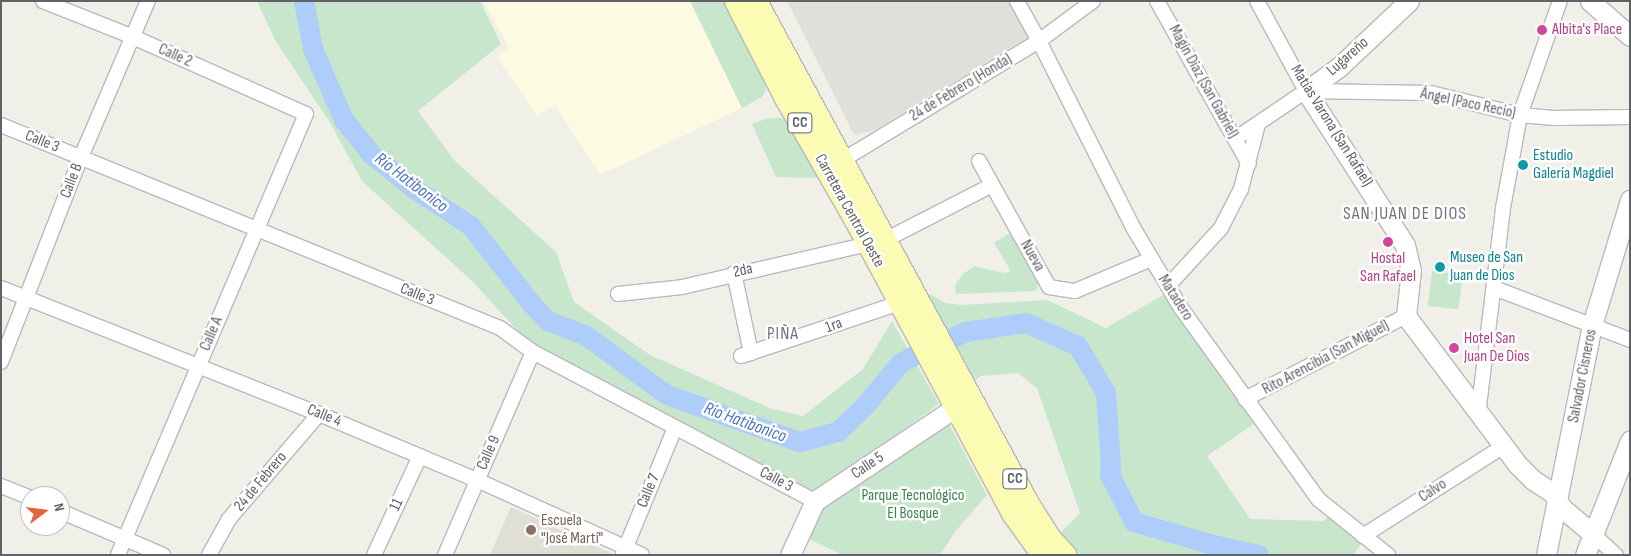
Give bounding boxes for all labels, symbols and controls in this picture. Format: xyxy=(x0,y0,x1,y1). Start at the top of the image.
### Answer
place label: Albita's Place xyxy=(1552,20,1622,40)
street label: Magín Díaz (San Gabriel) xyxy=(1164,22,1242,142)
marker: Albita's Place xyxy=(1536,24,1548,36)
street label: Lugareño xyxy=(1323,34,1373,80)
street label: Calle 2 xyxy=(155,40,195,72)
street label: 24 de Febrero (Honda) xyxy=(906,50,1016,126)
street label: Matías Varona (San Rafael) xyxy=(1286,62,1376,190)
street label: Ángel (Paco Recio) xyxy=(1419,85,1517,123)
road number: CC xyxy=(786,110,814,136)
street label: Calle 3 xyxy=(22,126,62,158)
place label: Estudio Galería Magdiel xyxy=(1533,146,1614,184)
water label: Río Hatibonico xyxy=(370,148,452,218)
street label: Carretera Central Oeste xyxy=(810,151,888,271)
marker: Estudio Galería Magdiel xyxy=(1517,159,1529,171)
street label: Calle B xyxy=(57,161,87,201)
district label: SAN JUAN DE DIOS xyxy=(1341,203,1469,225)
marker: Hostal San Rafael xyxy=(1382,236,1394,248)
street label: Nueva xyxy=(1015,237,1049,275)
place label: Museo de San Juan de Dios xyxy=(1450,248,1523,286)
place label: Hostal San Rafael xyxy=(1360,249,1416,287)
street label: 2da xyxy=(731,259,755,283)
marker: Museo de San Juan de Dios xyxy=(1434,261,1446,273)
street label: Matadero xyxy=(1153,272,1197,324)
street label: Calle 3 xyxy=(397,279,437,311)
street label: Calle A xyxy=(196,314,228,354)
street label: 1ra xyxy=(823,314,845,338)
street label: Rito Arencibia (San Miguel) xyxy=(1259,316,1393,400)
district label: PIÑA xyxy=(766,323,800,345)
street label: Salvador Cisneros xyxy=(1565,328,1601,424)
place label: Hotel San Juan De Dios xyxy=(1464,329,1530,367)
marker: Hotel San Juan De Dios xyxy=(1448,342,1460,354)
water label: Río Hatibonico xyxy=(701,398,789,448)
street label: Calle 4 xyxy=(304,400,344,432)
street label: Calle 9 xyxy=(473,433,505,473)
street label: 24 de Febrero xyxy=(230,448,292,516)
street label: Calle 5 xyxy=(848,448,888,484)
street label: Calle 3 xyxy=(756,463,796,497)
road number: CC xyxy=(1001,466,1029,492)
street label: Calle 7 xyxy=(633,471,665,511)
street label: Calvo xyxy=(1415,475,1451,507)
north arrow xyxy=(20,486,70,536)
park label: Parque Tecnológico El Bosque xyxy=(862,486,964,524)
street label: 11 xyxy=(386,496,408,514)
text: N xyxy=(50,501,68,513)
place label: Escuela "José Martí" xyxy=(541,511,603,549)
marker: Escuela "José Martí" xyxy=(525,524,537,536)

